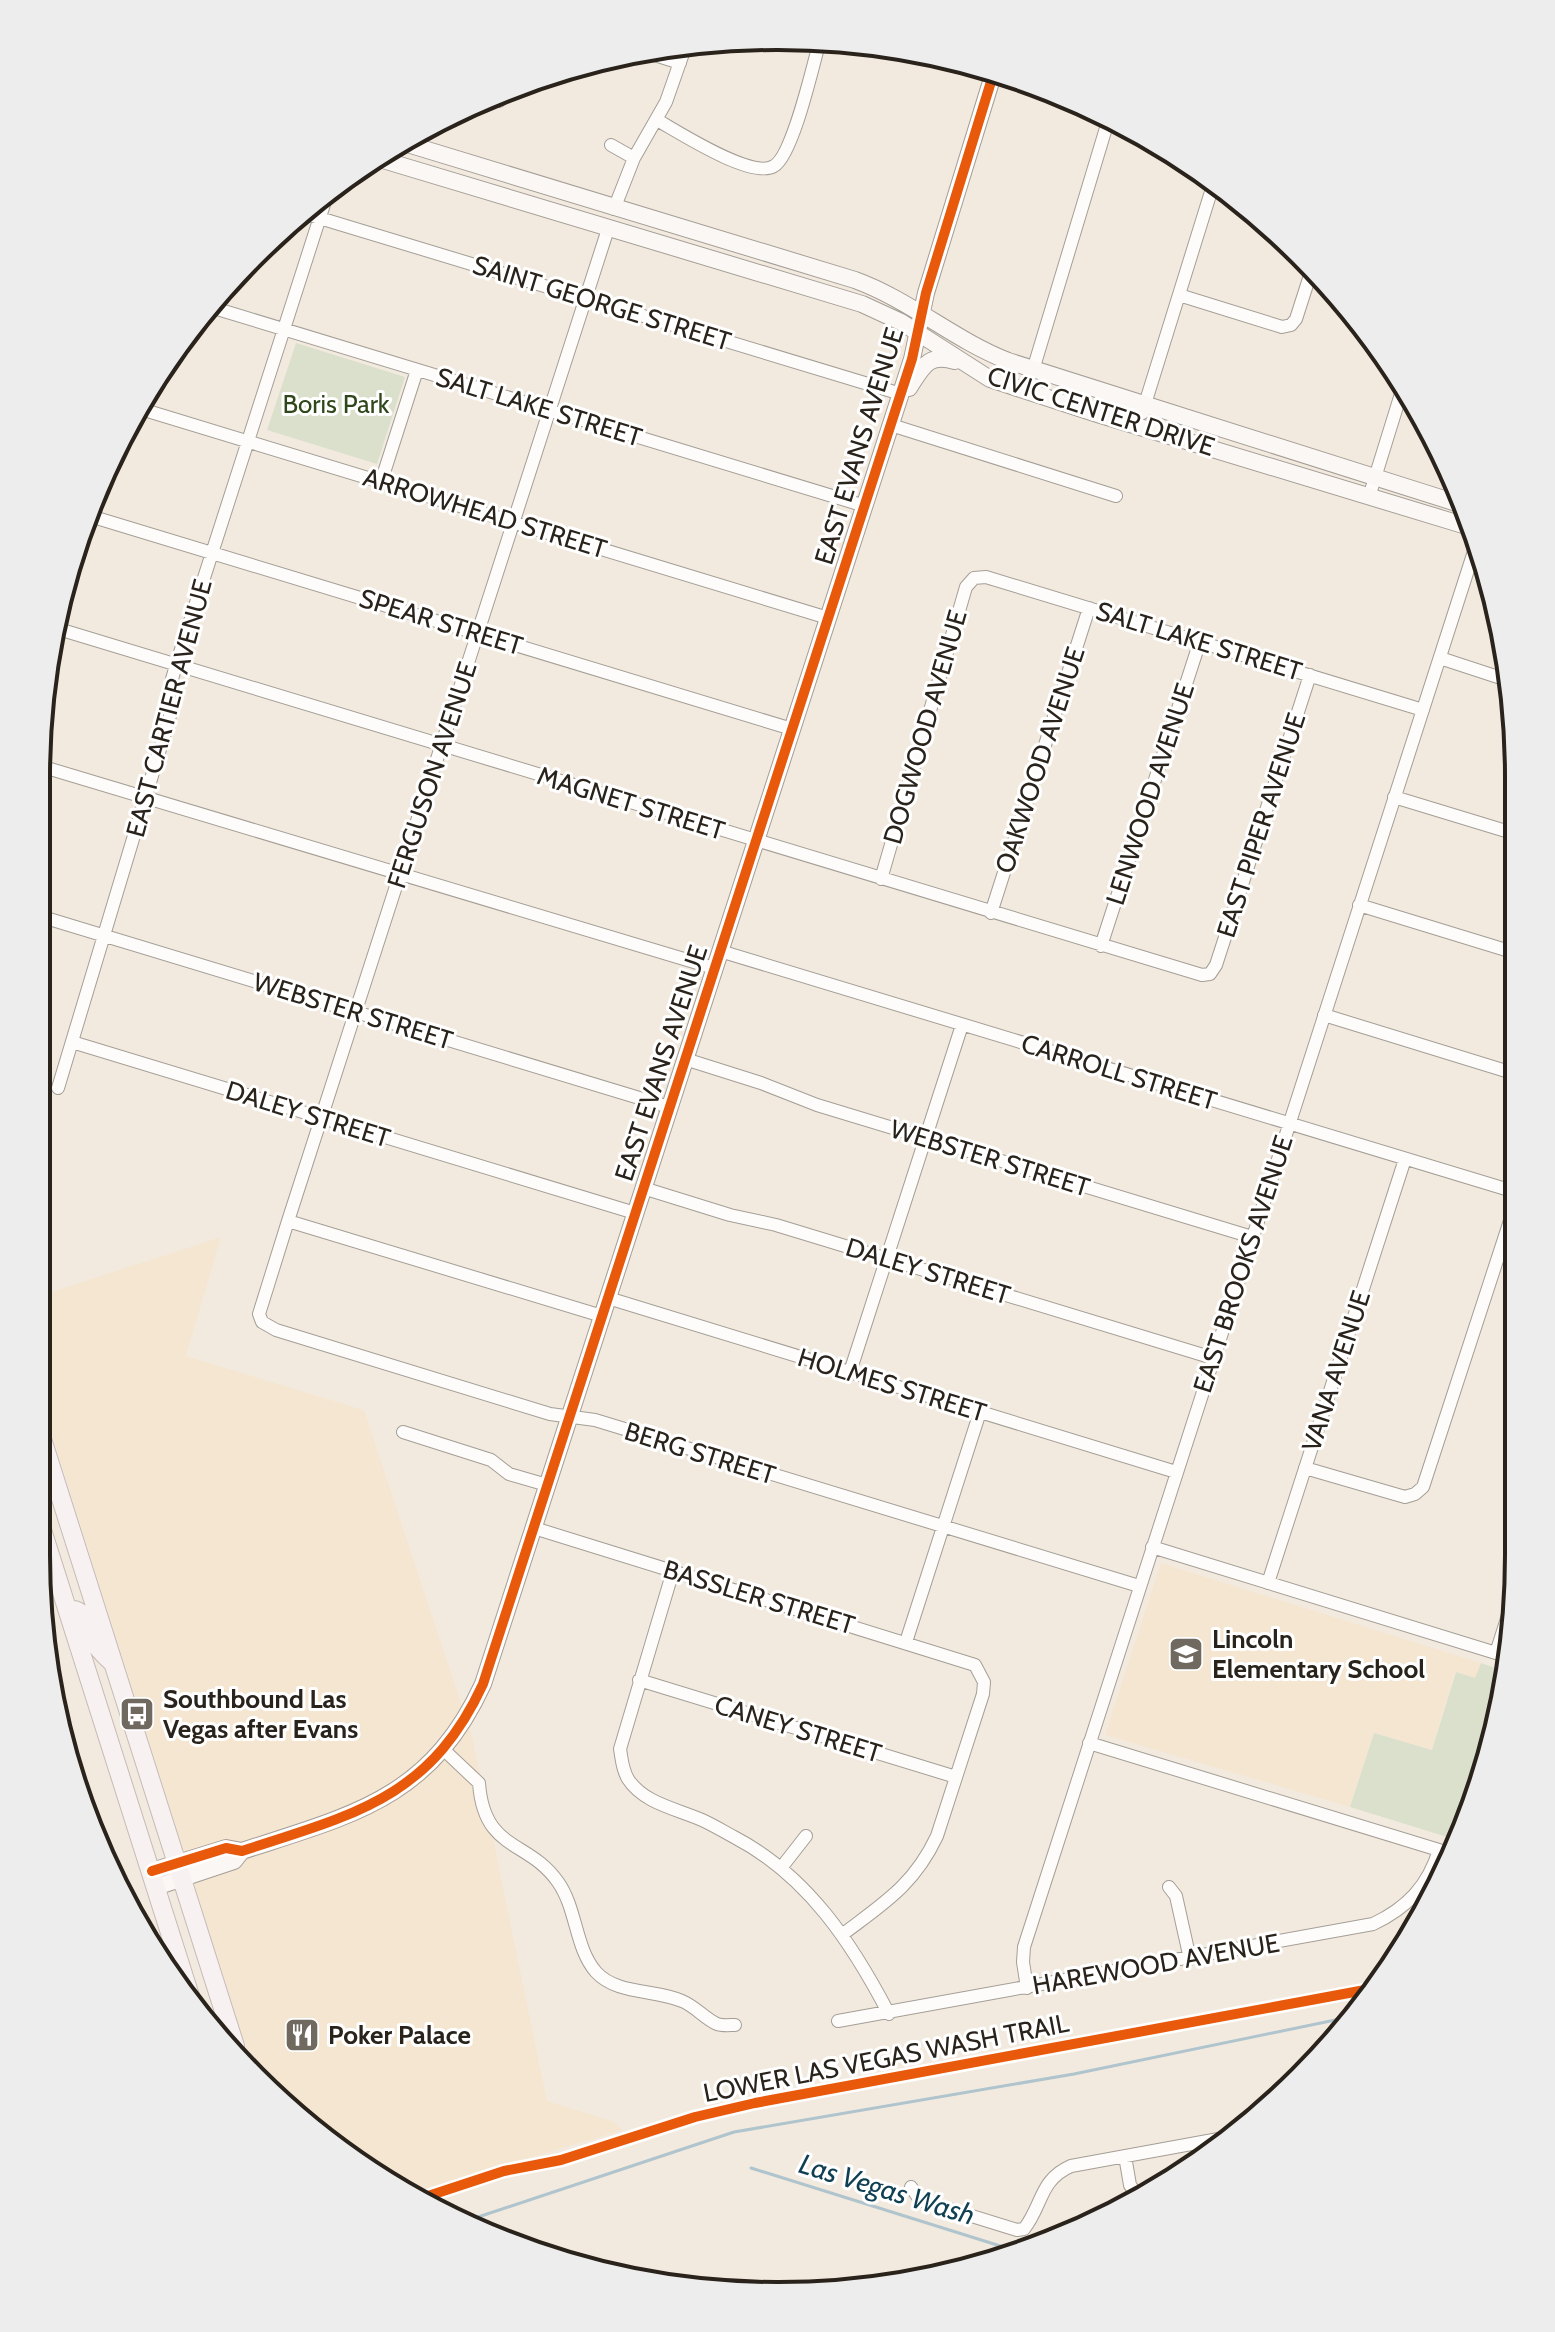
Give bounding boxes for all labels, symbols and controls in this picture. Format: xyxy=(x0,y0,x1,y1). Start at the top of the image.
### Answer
street label: SAINT GEORGE STREET xyxy=(469,248,735,358)
street label: EAST EVANS AVENUE xyxy=(808,324,910,568)
street label: CIVIC CENTER DRIVE xyxy=(983,359,1219,463)
street label: SALT LAKE STREET xyxy=(432,360,646,454)
park label: Boris Park xyxy=(282,388,390,420)
street label: ARROWHEAD STREET xyxy=(359,461,611,565)
street label: EAST CARTIER AVENUE xyxy=(119,576,219,840)
street label: SPEAR STREET xyxy=(355,582,527,662)
street label: SALT LAKE STREET xyxy=(1092,594,1306,688)
street label: DOGWOOD AVENUE xyxy=(876,606,974,848)
street label: OAKWOOD AVENUE xyxy=(988,643,1092,877)
street label: FERGUSON AVENUE xyxy=(380,658,484,892)
street label: LENWOOD AVENUE xyxy=(1099,679,1201,909)
street label: EAST PIPER AVENUE xyxy=(1210,709,1312,941)
street label: MAGNET STREET xyxy=(534,759,729,847)
street label: EAST EVANS AVENUE xyxy=(608,941,714,1185)
street label: WEBSTER STREET xyxy=(249,965,457,1057)
street label: CARROLL STREET xyxy=(1017,1027,1221,1117)
street label: DALEY STREET xyxy=(222,1074,394,1154)
street label: WEBSTER STREET xyxy=(886,1112,1094,1204)
street label: EAST BROOKS AVENUE xyxy=(1186,1131,1300,1397)
street label: DALEY STREET xyxy=(842,1231,1014,1311)
street label: VANA AVENUE xyxy=(1295,1286,1377,1456)
street label: HOLMES STREET xyxy=(794,1341,990,1429)
street label: BERG STREET xyxy=(621,1415,780,1491)
street label: BASSLER STREET xyxy=(660,1553,859,1641)
place label: Lincoln Elementary School xyxy=(1212,1623,1425,1685)
school or university icon: Lincoln Elementary School xyxy=(1167,1635,1205,1673)
place label: Southbound Las Vegas after Evans xyxy=(163,1683,358,1745)
street label: CANEY STREET xyxy=(711,1688,885,1770)
bus stop icon: Southbound Las Vegas after Evans xyxy=(118,1695,156,1733)
street label: HAREWOOD AVENUE xyxy=(1030,1927,1282,2001)
street label: LOWER LAS VEGAS WASH TRAIL xyxy=(701,2007,1071,2109)
restaurant icon: Poker Palace xyxy=(283,2016,321,2054)
place label: Poker Palace xyxy=(328,2019,471,2051)
water label: Las Vegas Wash xyxy=(795,2146,979,2232)

